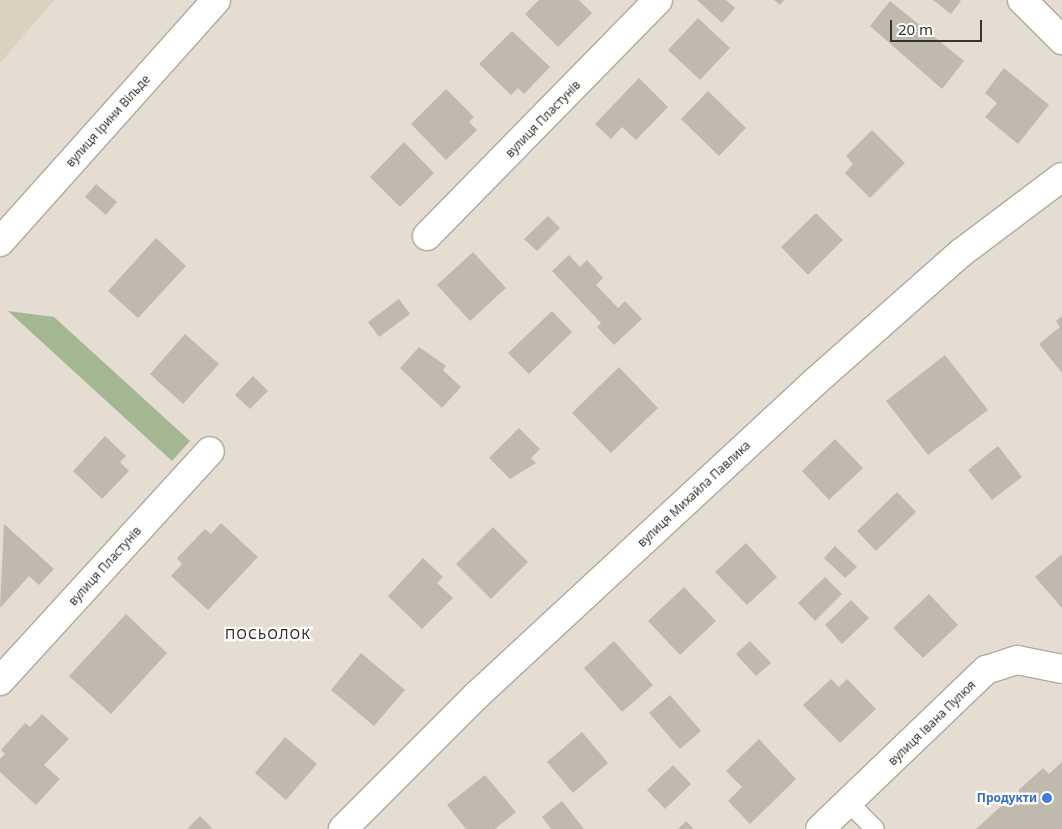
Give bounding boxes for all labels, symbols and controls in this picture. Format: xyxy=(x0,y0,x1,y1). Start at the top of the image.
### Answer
scale bar xyxy=(892,10,984,42)
text: 20 m xyxy=(898,19,933,39)
street label: вулиця Ірини Вільде xyxy=(63,72,153,170)
street label: вулиця Пластунів xyxy=(503,78,583,160)
street label: вулиця Михайла Павлика xyxy=(635,438,753,550)
street label: вулиця Пластунів xyxy=(66,524,144,608)
district label: ПОСЬОЛОК xyxy=(224,626,312,642)
street label: вулиця Івана Пулюя xyxy=(885,678,979,768)
place label: Продукти xyxy=(977,791,1037,805)
marker: Продукти xyxy=(1041,792,1053,804)

